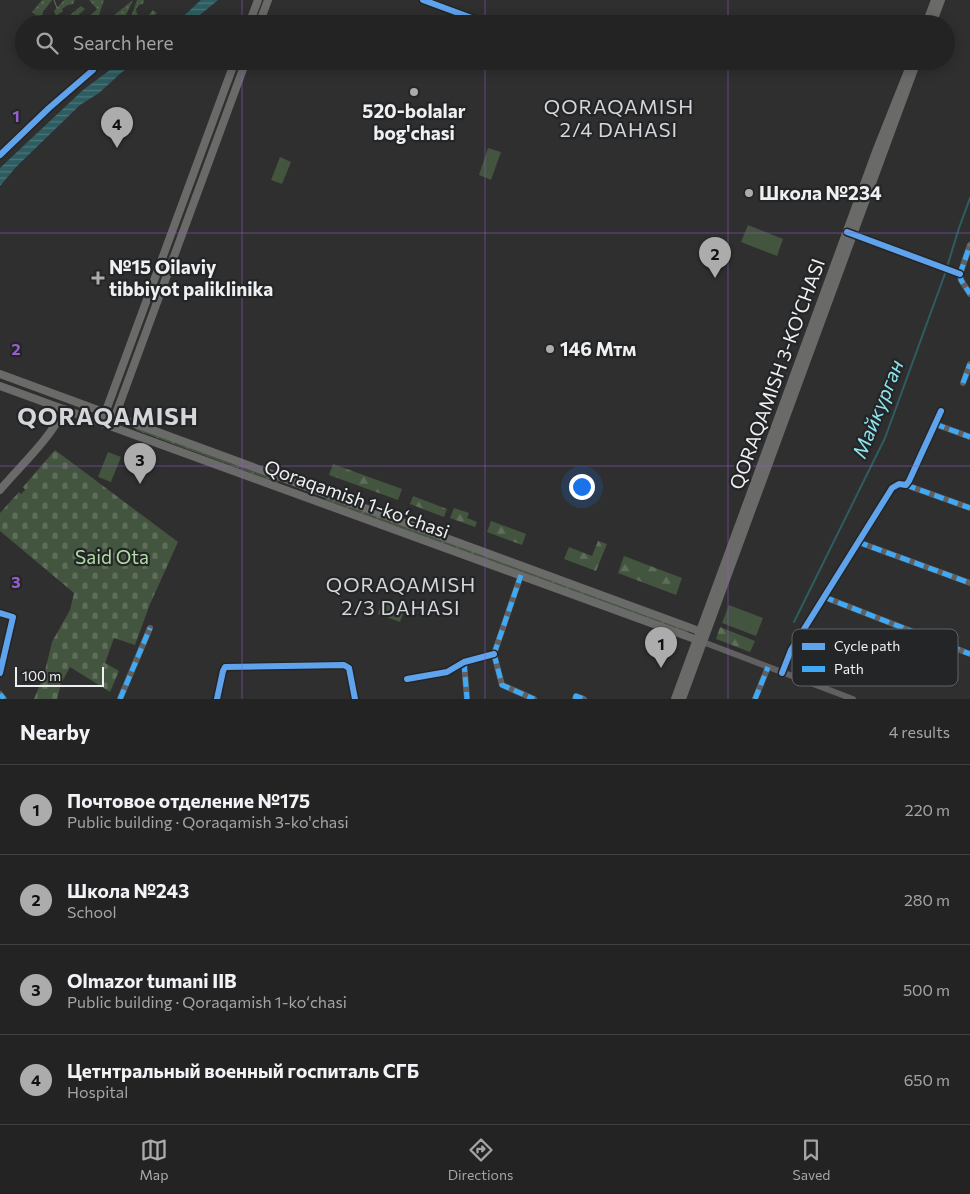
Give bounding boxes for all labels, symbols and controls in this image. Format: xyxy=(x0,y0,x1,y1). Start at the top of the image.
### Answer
search box xyxy=(15,15,955,70)
icon: search xyxy=(33,29,61,57)
text: Search here xyxy=(73,31,173,54)
marker: 520-bolalar bog'chasi xyxy=(408,86,420,98)
district label: QORAQAMISH 2/4 DAHASI xyxy=(544,94,694,141)
place label: 520-bolalar bog'chasi xyxy=(362,99,466,144)
text: 1 xyxy=(12,106,20,125)
pin: 4 xyxy=(101,107,133,148)
place label: Школа №234 xyxy=(759,181,882,204)
marker: Школа №234 xyxy=(743,187,755,199)
pin: 2 xyxy=(699,237,731,278)
place label: №15 Oilaviy tibbiyot paliklinika xyxy=(109,255,273,300)
street label: QORAQAMISH 3-KO'CHASI xyxy=(724,255,829,492)
marker: №15 Oilaviy tibbiyot paliklinika xyxy=(91,271,105,285)
place label: 146 Мтм xyxy=(560,337,636,360)
text: 2 xyxy=(11,339,21,358)
marker: 146 Мтм xyxy=(544,343,556,355)
water label: Майкурган xyxy=(846,356,908,461)
district label: QORAQAMISH xyxy=(17,401,199,430)
pin: 3 xyxy=(124,443,156,484)
street label: Qoraqamish 1-koʻchasi xyxy=(261,454,453,543)
your location xyxy=(569,474,595,500)
park label: Said Ota xyxy=(75,545,149,568)
text: 3 xyxy=(11,572,21,591)
district label: QORAQAMISH 2/3 DAHASI xyxy=(326,572,476,619)
pin: 1 xyxy=(645,627,677,668)
legend xyxy=(792,629,958,686)
text: Cycle path xyxy=(834,637,900,654)
text: Path xyxy=(834,660,864,677)
scale bar xyxy=(15,664,104,687)
text: 100 m xyxy=(22,667,61,684)
text: Nearby xyxy=(20,719,90,744)
text: 4 results xyxy=(889,722,950,741)
text: Почтовое отделение №175 xyxy=(67,789,310,812)
text: 1 xyxy=(32,800,40,819)
text: 220 m xyxy=(905,800,950,819)
text: Public building · Qoraqamish 3-ko'chasi xyxy=(67,812,349,831)
text: Школа №243 xyxy=(67,879,189,902)
text: 2 xyxy=(31,890,41,909)
text: 280 m xyxy=(904,890,950,909)
text: School xyxy=(67,902,117,921)
text: Olmazor tumani IIB xyxy=(67,969,237,992)
text: 3 xyxy=(31,980,41,999)
text: 500 m xyxy=(903,980,950,999)
text: Public building · Qoraqamish 1-koʻchasi xyxy=(67,992,347,1011)
text: Цетнтральный военный госпиталь СГБ xyxy=(67,1059,419,1082)
text: 4 xyxy=(31,1070,41,1089)
text: 650 m xyxy=(904,1070,950,1089)
text: Hospital xyxy=(67,1082,128,1101)
tab: Map xyxy=(140,1136,168,1183)
tab: Directions xyxy=(448,1136,513,1183)
tab: Saved xyxy=(793,1136,830,1183)

